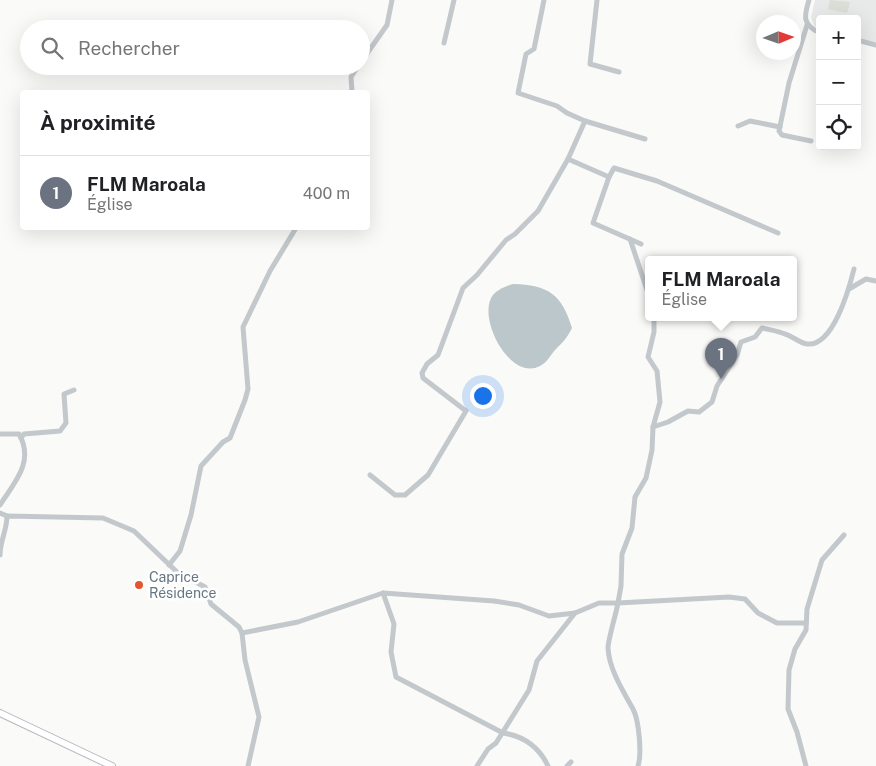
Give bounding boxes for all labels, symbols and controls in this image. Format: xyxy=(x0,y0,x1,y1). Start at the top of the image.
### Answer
north arrow xyxy=(756,15,801,60)
map controls xyxy=(816,15,861,150)
button: + xyxy=(816,15,861,60)
search box xyxy=(20,20,370,75)
icon: search xyxy=(38,34,66,62)
text: Rechercher xyxy=(78,37,180,59)
button: − xyxy=(816,60,861,105)
button: locate xyxy=(816,105,861,150)
text: À proximité xyxy=(40,110,156,135)
text: FLM Maroala xyxy=(87,173,206,195)
text: 1 xyxy=(53,184,59,203)
text: 400 m xyxy=(303,184,350,203)
text: Église xyxy=(87,195,133,214)
popup xyxy=(645,256,797,321)
text: FLM Maroala xyxy=(662,268,780,290)
text: Église xyxy=(662,290,707,309)
pin: 1 xyxy=(705,338,737,379)
your location xyxy=(470,383,496,409)
place label: Caprice Résidence xyxy=(149,569,217,601)
marker: Caprice Résidence xyxy=(133,579,145,591)

